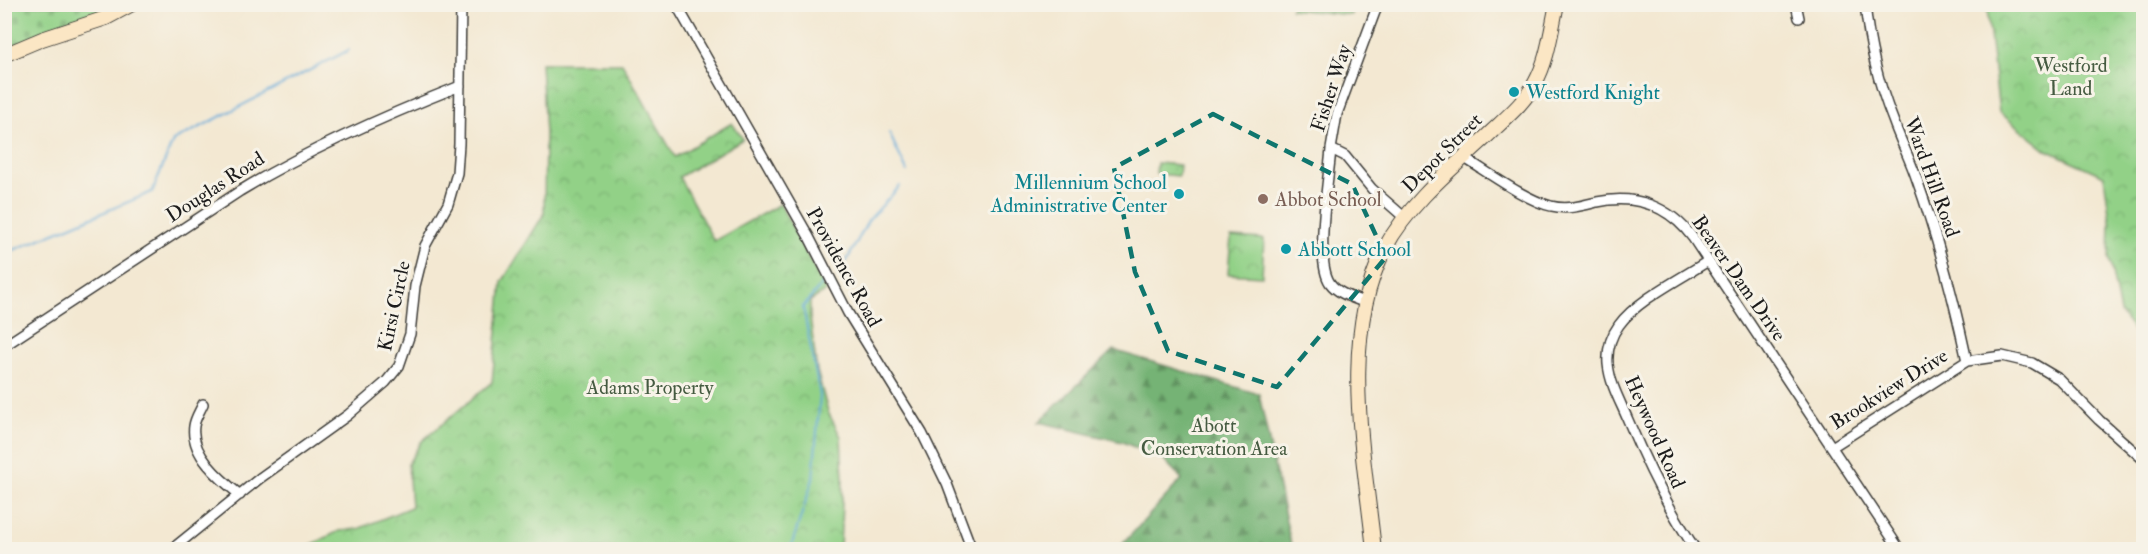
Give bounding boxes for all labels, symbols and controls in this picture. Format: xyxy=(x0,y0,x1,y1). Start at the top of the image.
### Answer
street label: Fisher Way xyxy=(1305,40,1357,135)
park label: Westford Land xyxy=(2033,53,2108,101)
place label: Westford Knight xyxy=(1525,80,1660,105)
marker: Westford Knight xyxy=(1507,85,1521,99)
street label: Depot Street xyxy=(1397,107,1488,199)
street label: Ward Hill Road xyxy=(1898,112,1965,241)
street label: Douglas Road xyxy=(161,146,269,228)
place label: Millennium School Administrative Center xyxy=(990,170,1168,218)
marker: Millennium School Administrative Center xyxy=(1172,187,1186,201)
place label: Abbot School xyxy=(1274,187,1382,212)
marker: Abbot School xyxy=(1256,192,1270,206)
street label: Providence Road xyxy=(801,203,887,331)
street label: Beaver Dam Drive xyxy=(1686,210,1792,346)
place label: Abbott School xyxy=(1297,237,1411,262)
marker: Abbott School xyxy=(1279,242,1293,256)
street label: Kirsi Circle xyxy=(372,259,416,353)
street label: Brookview Drive xyxy=(1826,343,1952,435)
street label: Heywood Road xyxy=(1619,372,1691,492)
park label: Adams Property xyxy=(585,375,715,401)
park label: Abott Conservation Area xyxy=(1141,413,1288,461)

